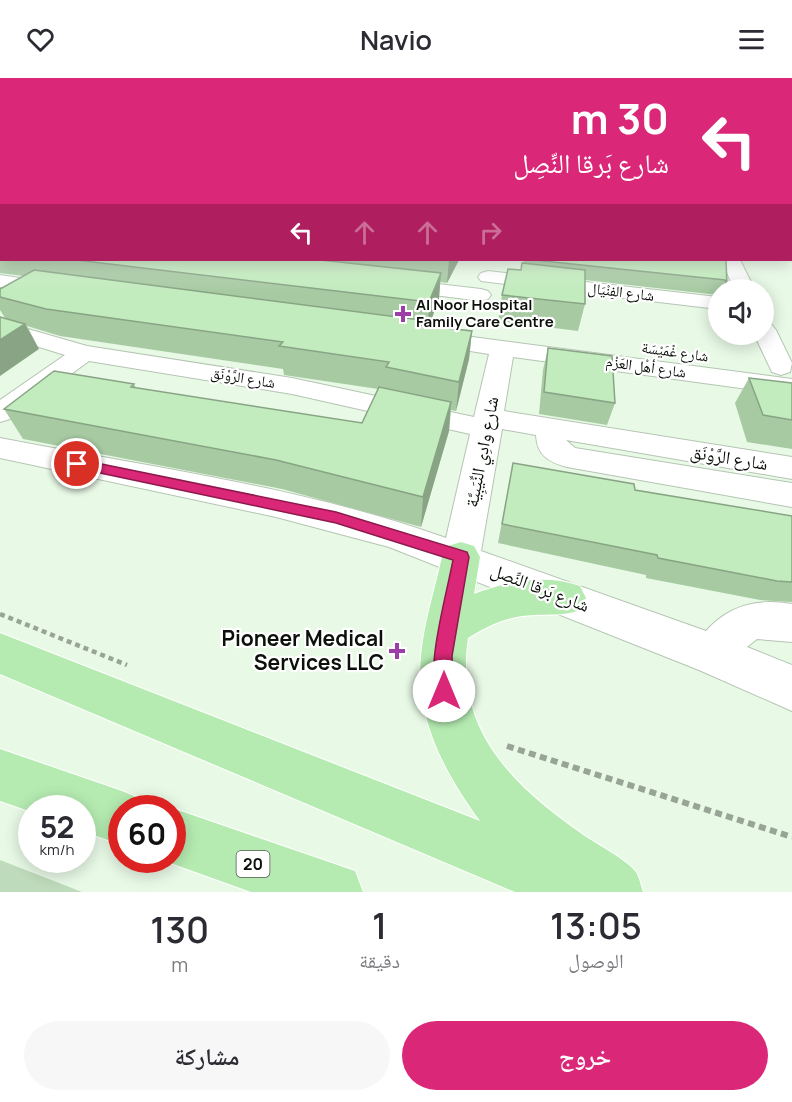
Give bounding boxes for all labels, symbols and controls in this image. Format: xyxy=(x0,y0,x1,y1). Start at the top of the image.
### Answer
text: Navio xyxy=(360,21,432,58)
icon: heart xyxy=(24,23,57,56)
icon: menu xyxy=(735,23,768,56)
text: 30 m xyxy=(571,89,669,147)
icon: left xyxy=(690,102,768,180)
text: شارع بَرقا النِّصِل xyxy=(513,144,669,181)
icon: left xyxy=(285,216,318,249)
icon: ahead xyxy=(348,216,381,249)
icon: ahead xyxy=(411,216,444,249)
icon: right xyxy=(474,216,507,249)
street label: شارع الفِنْيَال xyxy=(587,277,656,306)
map controls xyxy=(708,279,774,345)
button: sound xyxy=(708,279,774,345)
place label: Al Noor Hospital Family Care Centre xyxy=(416,294,554,332)
marker: Al Noor Hospital Family Care Centre xyxy=(394,305,412,323)
street label: شارع غْمَيْسَة xyxy=(640,336,710,367)
street label: شارع أهْل العَزْم xyxy=(605,350,688,383)
street label: شارع الرَّوْنَق xyxy=(209,362,277,393)
street label: شارع وادِي النِّيَبِيَّة xyxy=(459,394,507,510)
pin xyxy=(51,438,102,489)
street label: شارع الرَّوْنَق xyxy=(689,439,770,475)
icon: arrive xyxy=(60,447,93,480)
street label: شارع بَرقا النِّصِل xyxy=(488,557,593,617)
place label: Pioneer Medical Services LLC xyxy=(222,624,384,676)
marker: Pioneer Medical Services LLC xyxy=(388,642,406,660)
position arrow xyxy=(412,659,476,723)
speed limit sign: 60 xyxy=(108,795,186,873)
text: 52 xyxy=(40,806,74,847)
text: km/h xyxy=(40,839,74,860)
road number: 20 xyxy=(236,851,270,877)
text: 1 xyxy=(372,901,387,950)
text: 13:05 xyxy=(550,901,642,950)
text: 130 xyxy=(150,905,209,954)
text: دقيقة xyxy=(359,947,400,974)
text: الوصول xyxy=(568,947,624,974)
text: m xyxy=(171,951,188,978)
button: مشاركة xyxy=(24,1021,390,1090)
button: خروج xyxy=(402,1021,768,1090)

